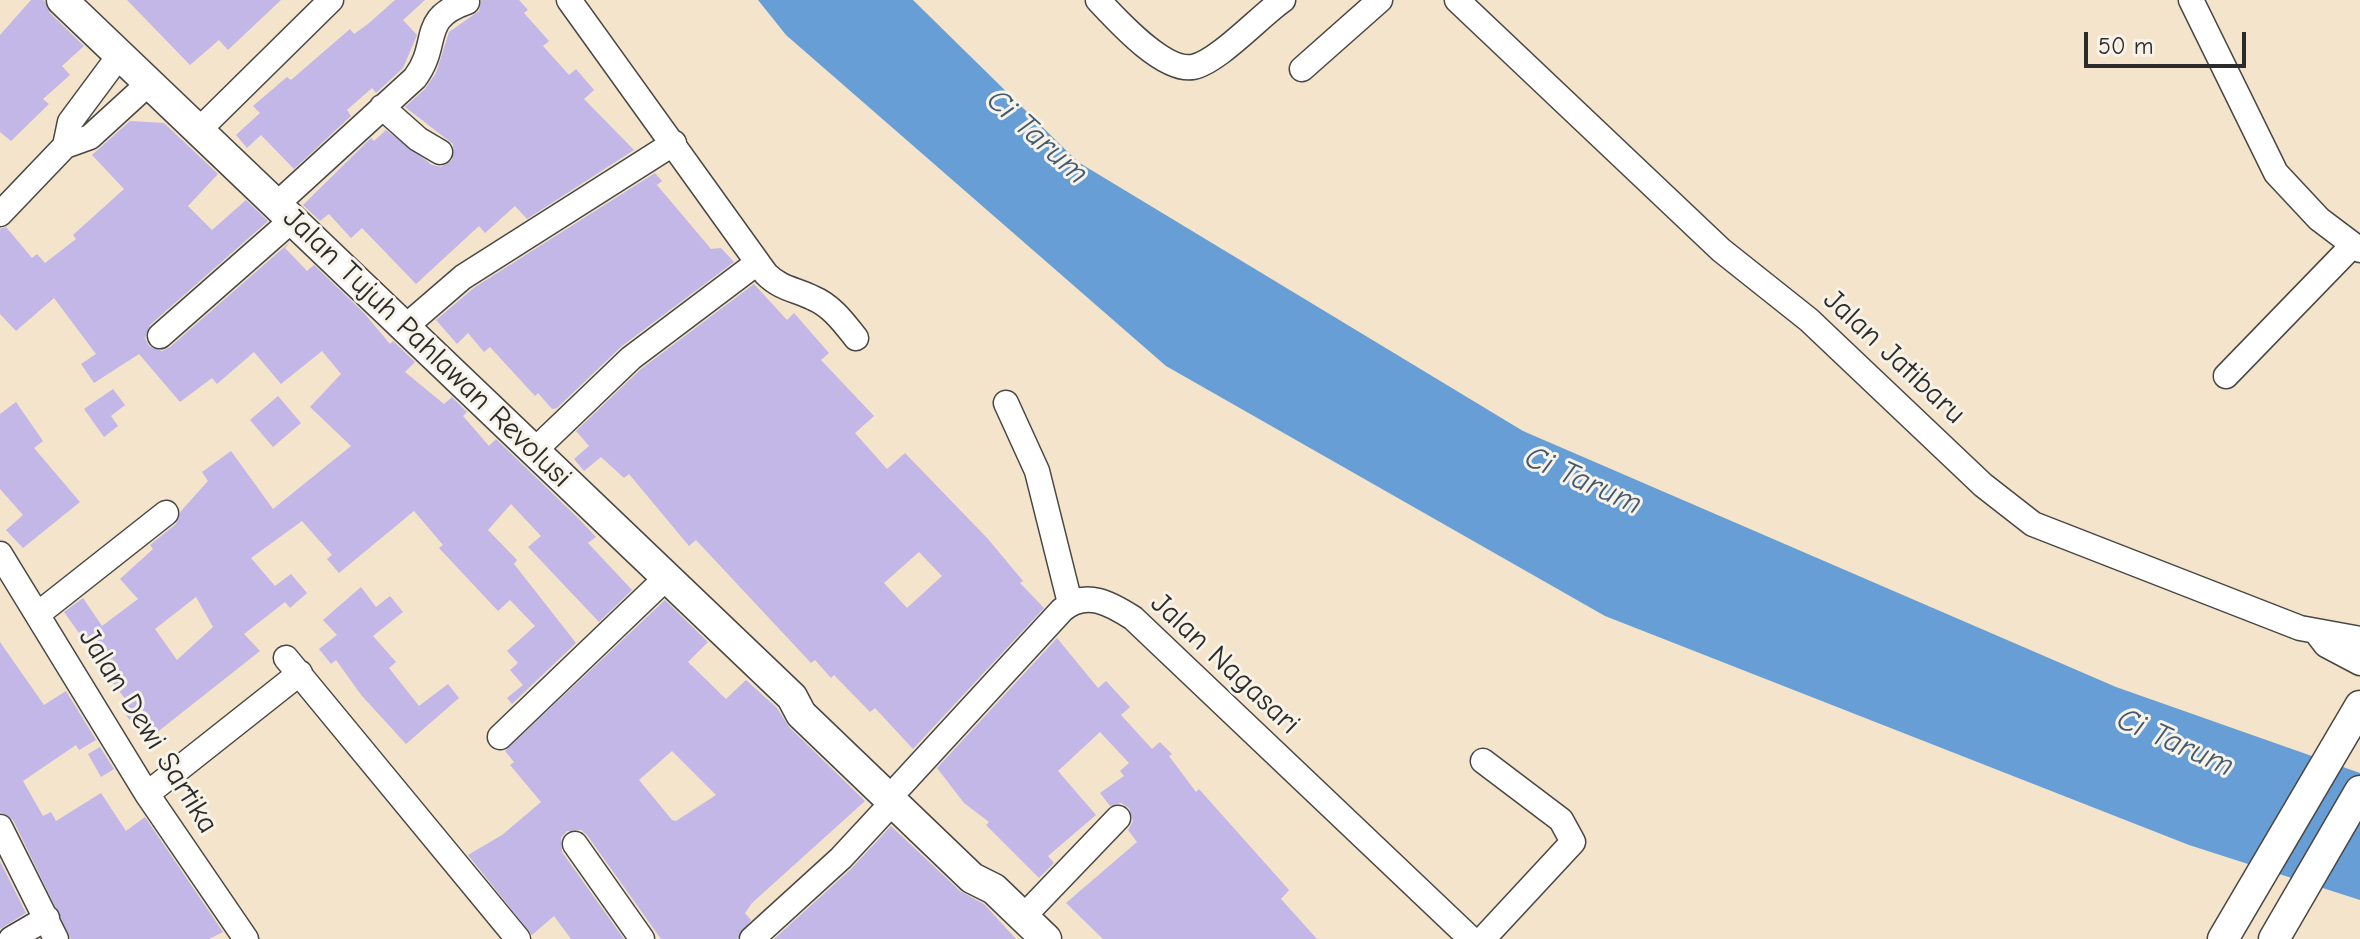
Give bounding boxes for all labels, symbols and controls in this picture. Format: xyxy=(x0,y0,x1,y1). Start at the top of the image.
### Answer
scale bar xyxy=(2088,16,2250,66)
text: 50 m xyxy=(2098,32,2154,60)
water label: Ci Tarum xyxy=(978,81,1096,193)
street label: Jalan Tujuh Pahlawan Revolusi xyxy=(275,200,579,496)
street label: Jalan Jatibaru xyxy=(1815,282,1973,432)
water label: Ci Tarum xyxy=(1519,438,1647,524)
street label: Jalan Nagasari xyxy=(1143,586,1307,742)
street label: Jalan Dewi Sartika xyxy=(70,622,226,840)
water label: Ci Tarum xyxy=(2111,700,2239,786)

